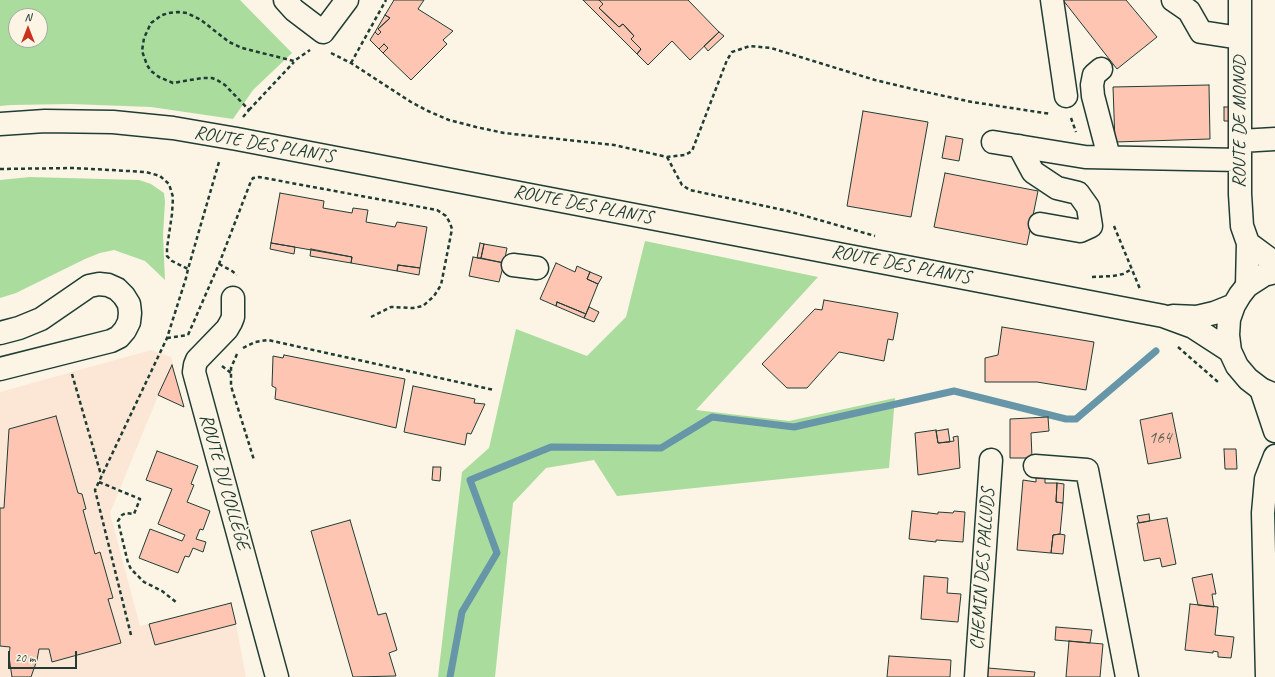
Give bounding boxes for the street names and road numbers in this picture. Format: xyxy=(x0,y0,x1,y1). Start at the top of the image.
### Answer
street label: ROUTE DE MONOD xyxy=(1229,56,1251,188)
street label: ROUTE DES PLANTS xyxy=(192,121,336,169)
street label: ROUTE DES PLANTS xyxy=(511,180,655,230)
street label: ROUTE DES PLANTS xyxy=(829,240,973,290)
street label: ROUTE DU COLLÈGE xyxy=(194,412,254,552)
street label: CHEMIN DES PALLUDS xyxy=(966,487,1000,651)

